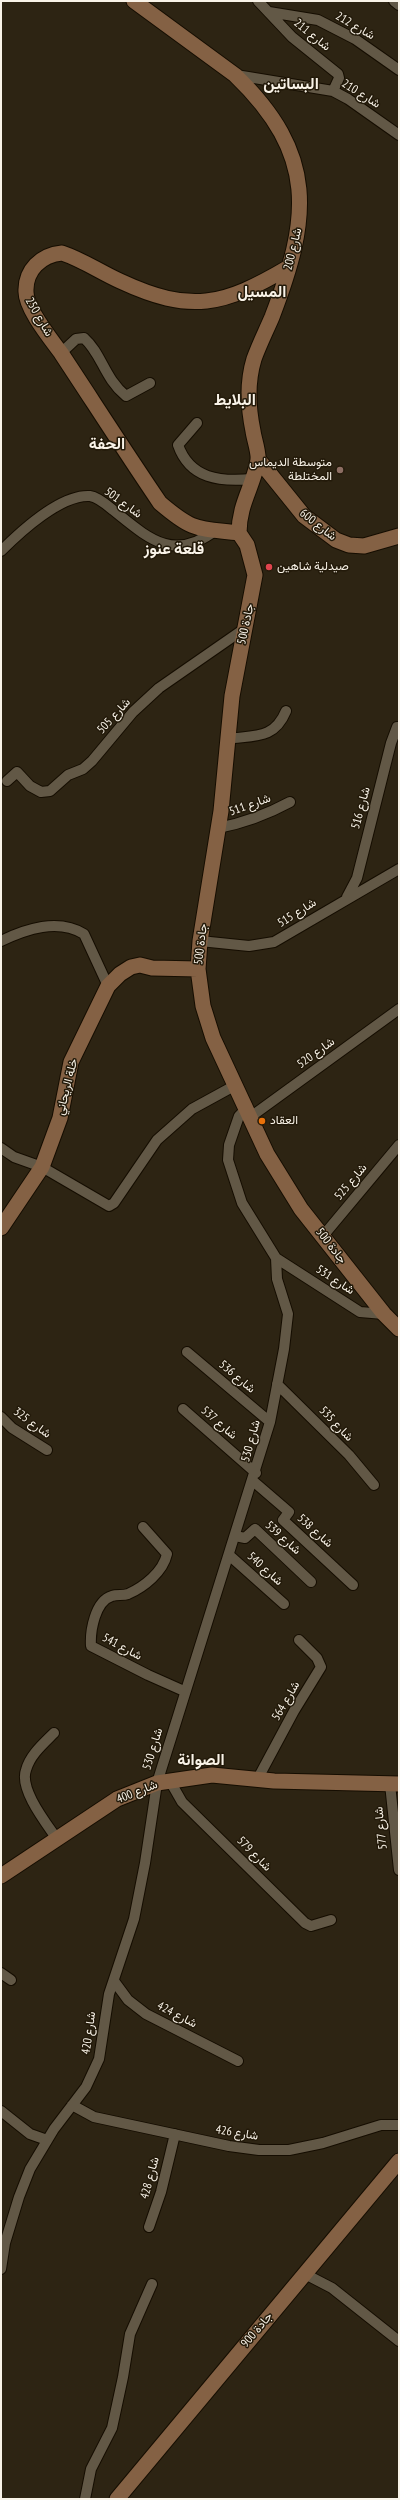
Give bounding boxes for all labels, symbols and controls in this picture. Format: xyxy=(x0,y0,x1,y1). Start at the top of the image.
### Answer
street label: شارع 212 xyxy=(333,9,377,43)
street label: شارع 211 xyxy=(291,16,333,54)
district label: البساتين xyxy=(263,74,319,94)
street label: شارع 210 xyxy=(339,77,383,111)
street label: شارع 200 xyxy=(281,226,305,272)
district label: المسيل xyxy=(238,282,286,302)
street label: شارع 250 xyxy=(22,295,56,339)
district label: البلايط xyxy=(214,390,256,410)
district label: الحفة xyxy=(89,434,125,454)
place label: متوسطة الديماس المختلطة xyxy=(249,456,332,484)
marker: متوسطة الديماس المختلطة xyxy=(335,465,345,475)
street label: شارع 501 xyxy=(101,485,145,521)
street label: شارع 600 xyxy=(297,506,339,544)
district label: قلعة عنوز xyxy=(144,539,204,559)
place label: صيدلية شاهين xyxy=(277,560,349,574)
marker: صيدلية شاهين xyxy=(264,562,274,572)
street label: جادة 500 xyxy=(235,602,257,646)
street label: شارع 505 xyxy=(94,695,134,737)
street label: شارع 516 xyxy=(348,785,374,831)
street label: شارع 511 xyxy=(227,791,273,819)
street label: شارع 515 xyxy=(275,896,319,930)
street label: جادة 500 xyxy=(191,923,211,965)
street label: شارع 520 xyxy=(294,1035,338,1071)
street label: خلة الريحاني xyxy=(53,1057,81,1117)
place label: العقاد xyxy=(270,1114,298,1128)
marker: العقاد xyxy=(257,1116,267,1126)
street label: شارع 525 xyxy=(332,1161,370,1203)
street label: جادة 500 xyxy=(313,1225,349,1267)
street label: شارع 531 xyxy=(313,1262,357,1298)
street label: شارع 536 xyxy=(216,1358,258,1396)
street label: شارع 537 xyxy=(198,1404,240,1442)
street label: شارع 535 xyxy=(316,1404,356,1444)
street label: شارع 325 xyxy=(10,1405,54,1441)
street label: شارع 530 xyxy=(238,1418,264,1464)
street label: شارع 538 xyxy=(294,1511,336,1551)
street label: شارع 539 xyxy=(262,1518,304,1558)
street label: شارع 540 xyxy=(244,1549,286,1589)
street label: شارع 541 xyxy=(100,1631,144,1663)
street label: شارع 564 xyxy=(269,1679,303,1723)
street label: شارع 530 xyxy=(140,1726,166,1772)
district label: الصوانة xyxy=(177,1750,225,1770)
street label: شارع 400 xyxy=(114,1777,160,1807)
street label: شارع 577 xyxy=(372,1806,390,1850)
street label: شارع 579 xyxy=(234,1834,274,1874)
street label: شارع 424 xyxy=(155,1999,199,2031)
street label: شارع 420 xyxy=(79,2011,99,2055)
street label: شارع 426 xyxy=(215,2123,259,2143)
street label: شارع 428 xyxy=(137,2155,163,2201)
street label: جادة 900 xyxy=(238,2310,276,2350)

